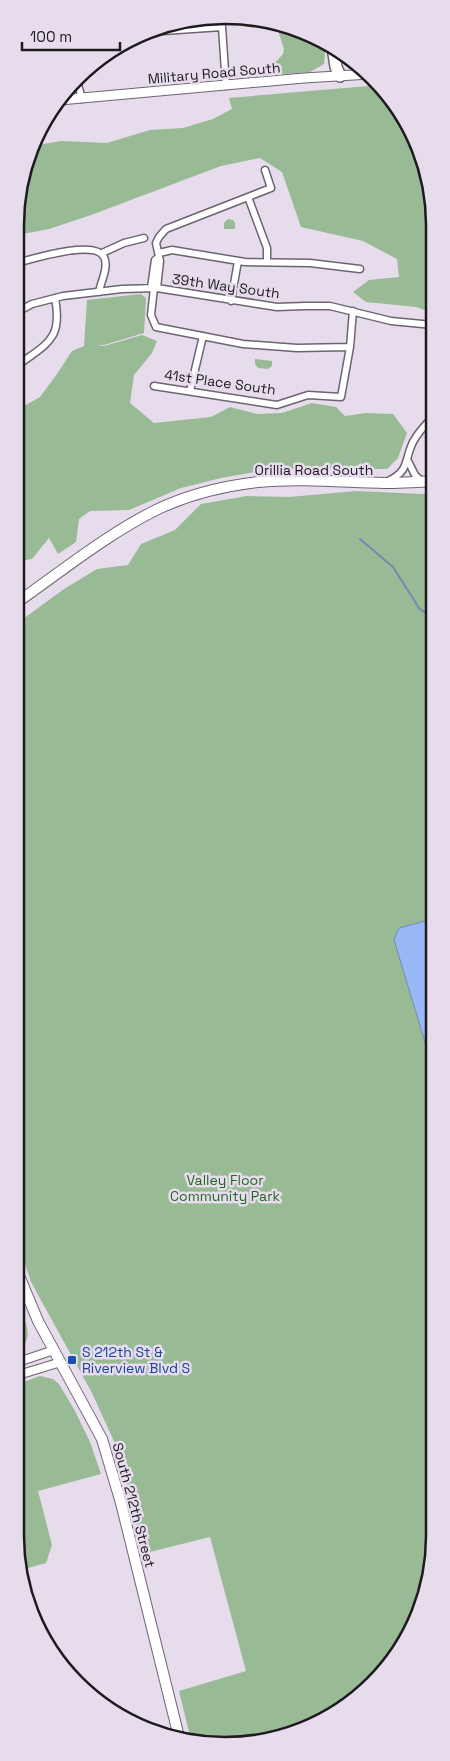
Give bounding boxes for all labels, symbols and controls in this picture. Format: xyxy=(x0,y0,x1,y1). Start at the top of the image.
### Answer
scale bar xyxy=(22,20,120,52)
text: 100 m xyxy=(30,27,72,46)
street label: Military Road South xyxy=(147,58,281,88)
street label: 39th Way South xyxy=(171,270,281,302)
street label: 41st Place South xyxy=(163,365,277,399)
street label: Orillia Road South xyxy=(255,461,373,479)
park label: Valley Floor Community Park xyxy=(170,1171,280,1205)
place label: S 212th St & Riverview Blvd S xyxy=(82,1343,190,1377)
marker: S 212th St & Riverview Blvd S xyxy=(66,1354,78,1366)
street label: South 212th Street xyxy=(109,1441,159,1569)

